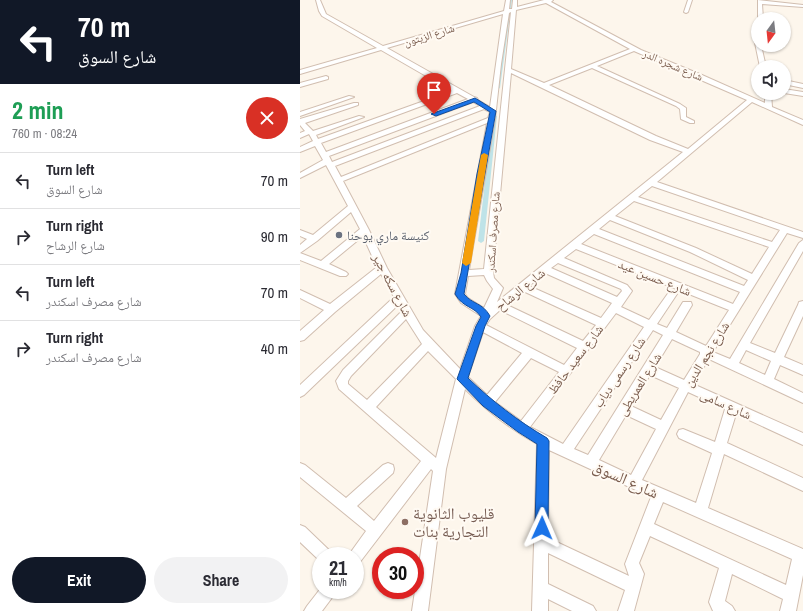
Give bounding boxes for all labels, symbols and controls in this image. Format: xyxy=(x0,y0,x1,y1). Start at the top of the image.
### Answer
text: 70 m xyxy=(78,8,130,46)
north arrow xyxy=(751,12,791,52)
map controls xyxy=(751,12,791,100)
icon: left xyxy=(12,16,64,68)
street label: شارع الزيتون xyxy=(402,21,456,49)
text: شارع السوق xyxy=(78,44,156,69)
street label: شارع شجره الدر xyxy=(640,46,705,84)
button: sound xyxy=(751,60,791,100)
pin xyxy=(417,73,451,114)
icon: arrive xyxy=(423,79,445,101)
text: 2 min xyxy=(12,94,63,126)
button: close xyxy=(246,97,288,139)
text: 760 m · 08:24 xyxy=(12,125,77,142)
text: Turn left xyxy=(46,159,94,180)
icon: left xyxy=(12,170,34,192)
text: 70 m xyxy=(261,170,288,191)
text: شارع السوق xyxy=(46,181,103,198)
street label: شارع مصرف اسكندر xyxy=(483,191,503,274)
text: Turn right xyxy=(46,215,103,236)
icon: right xyxy=(12,226,34,248)
text: 90 m xyxy=(261,226,288,247)
place label: كنيسة ماري يوحنا xyxy=(347,227,430,246)
marker: كنيسة ماري يوحنا xyxy=(334,230,344,240)
text: شارع الرشاح xyxy=(46,237,105,254)
street label: شارع سكه جير xyxy=(367,250,416,320)
street label: شارع حسين عيد xyxy=(615,255,694,301)
street label: شارع الرشاح xyxy=(492,264,549,315)
text: Turn left xyxy=(46,271,94,292)
icon: left xyxy=(12,282,34,304)
text: 70 m xyxy=(261,282,288,303)
text: شارع مصرف اسكندر xyxy=(46,293,142,310)
street label: شارع نجم الدين xyxy=(680,318,734,391)
street label: شارع سعيد حافظ xyxy=(544,321,608,398)
text: Turn right xyxy=(46,327,103,348)
street label: شارع رسمى دياب xyxy=(590,334,650,411)
icon: right xyxy=(12,338,34,360)
text: 40 m xyxy=(261,338,288,359)
text: شارع مصرف اسكندر xyxy=(46,349,142,366)
street label: شارع العمريطى xyxy=(613,350,666,419)
street label: شارع سامى xyxy=(697,386,754,424)
street label: شارع السوق xyxy=(590,455,662,503)
place label: قليوب الثانوية التجارية بنات xyxy=(413,502,495,542)
position arrow xyxy=(521,507,563,549)
marker: قليوب الثانوية التجارية بنات xyxy=(400,517,410,527)
speed limit sign: 30 xyxy=(372,547,424,599)
text: 21 xyxy=(329,554,347,581)
button: Exit xyxy=(12,557,146,603)
button: Share xyxy=(154,557,288,603)
text: km/h xyxy=(329,576,347,589)

